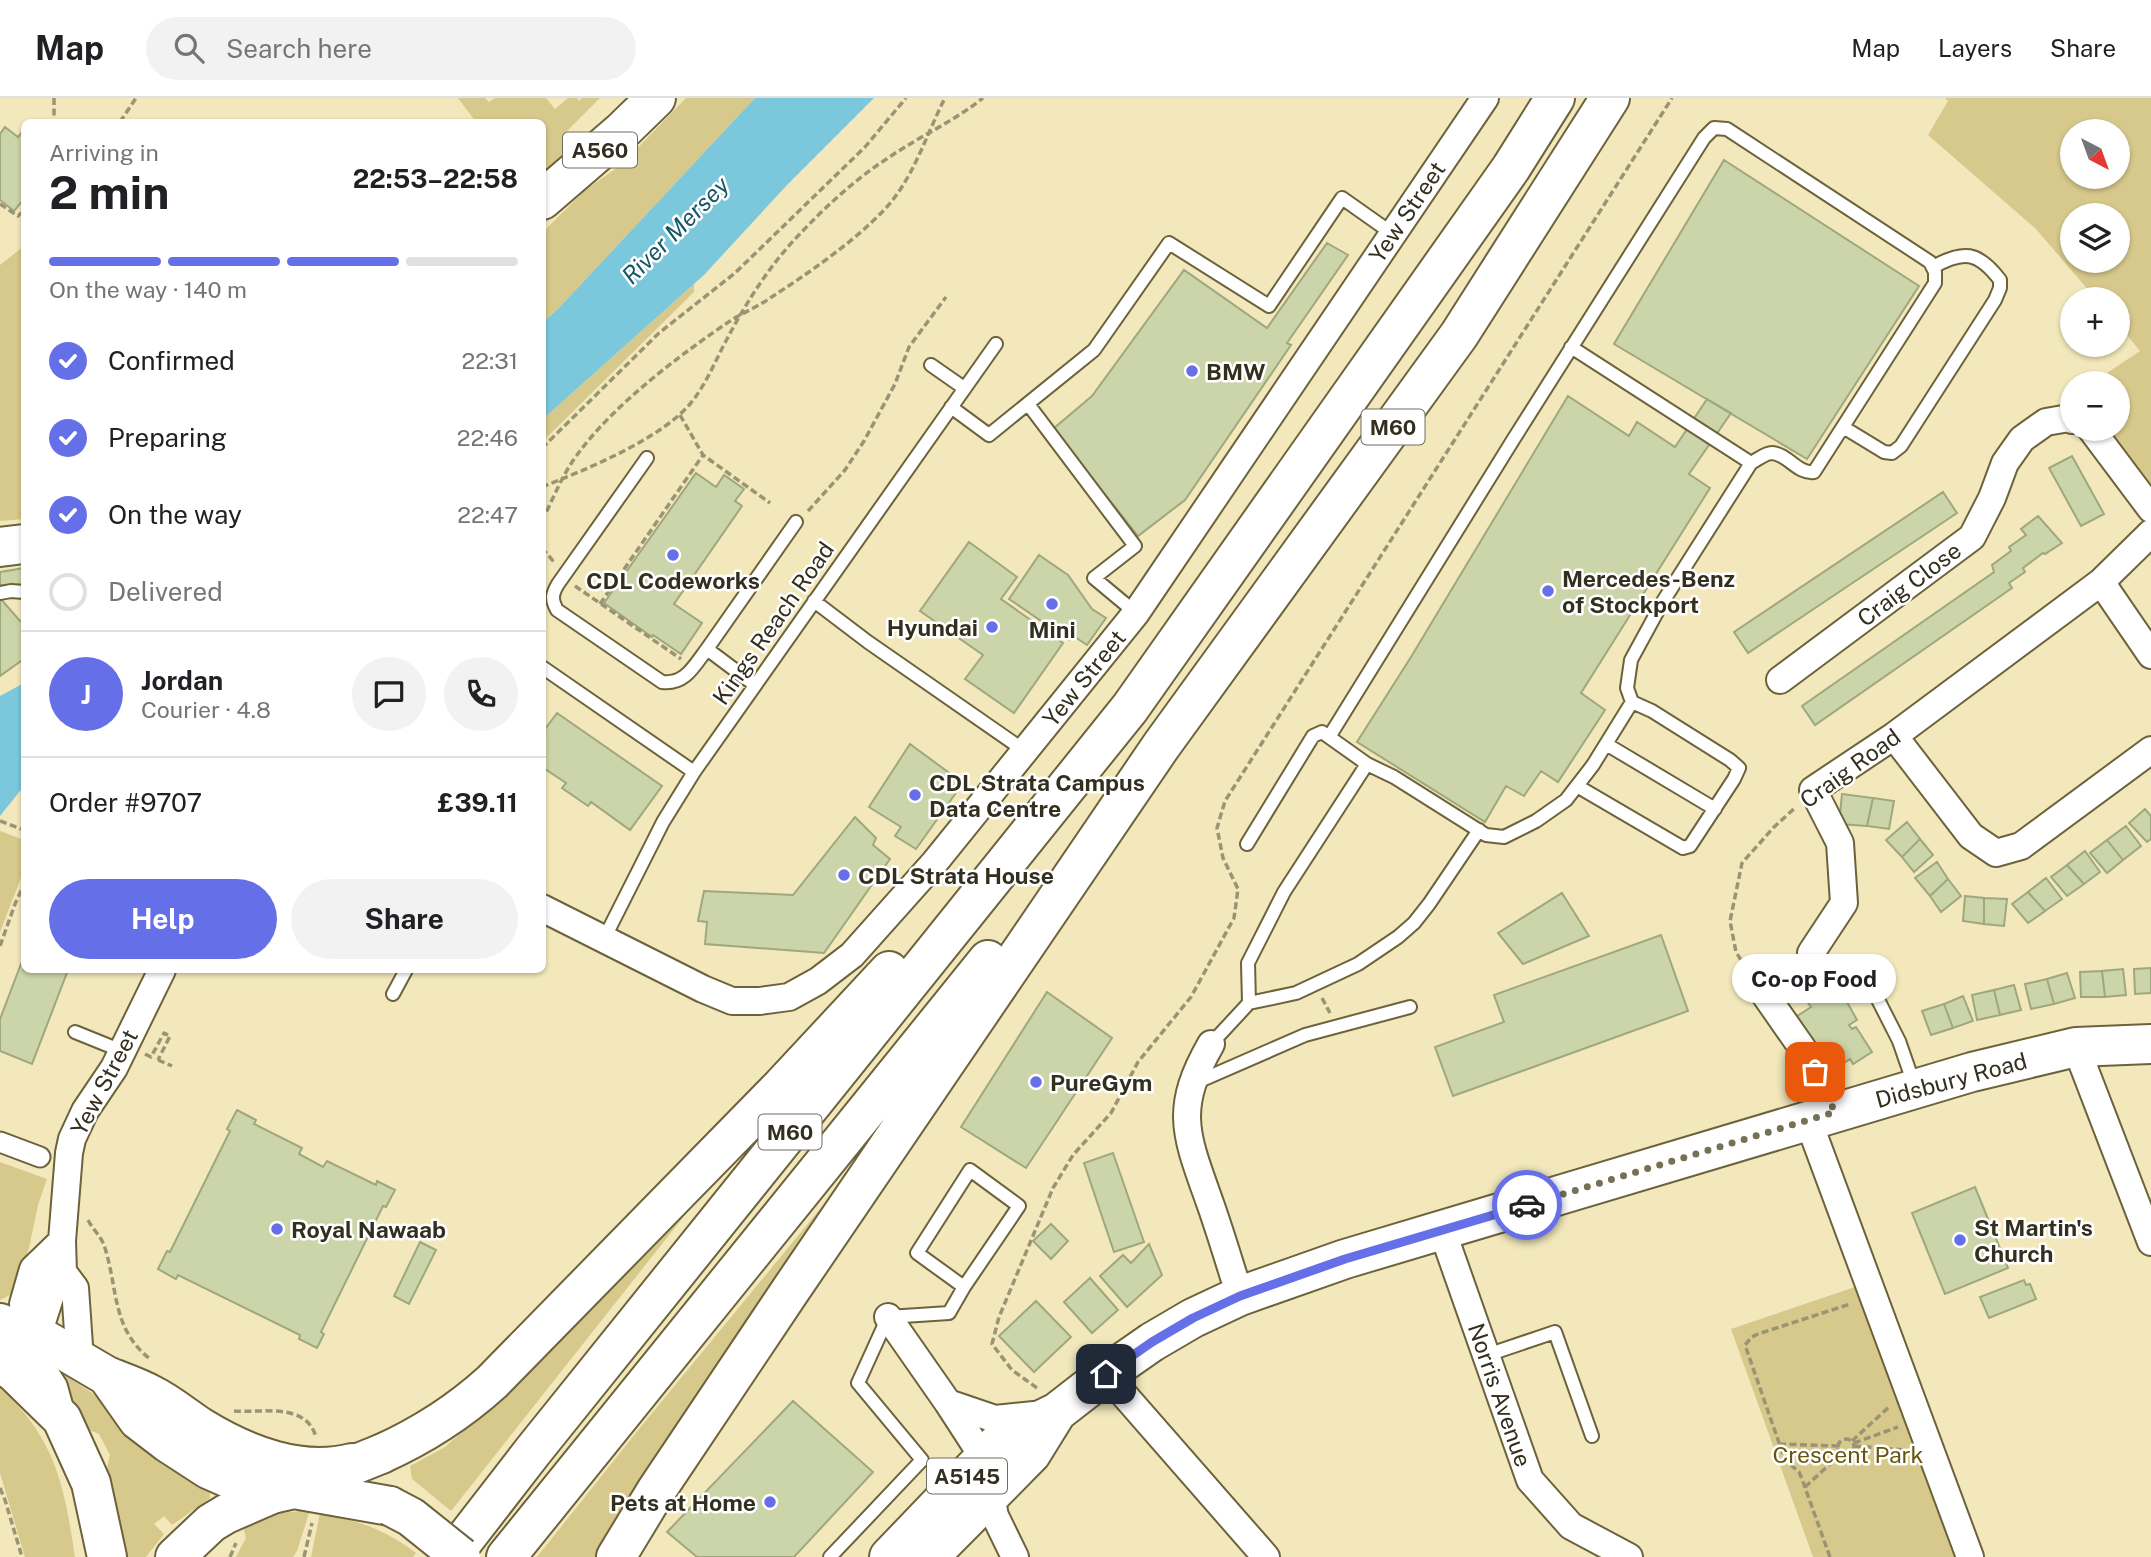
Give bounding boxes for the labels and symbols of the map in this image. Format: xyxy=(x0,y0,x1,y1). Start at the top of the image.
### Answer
north arrow xyxy=(2060,119,2130,189)
road number: A560 xyxy=(563,132,637,168)
street label: Yew Street xyxy=(1363,156,1451,268)
water label: River Mersey xyxy=(616,170,735,289)
place label: BMW xyxy=(1206,358,1265,385)
marker: BMW xyxy=(1184,363,1200,379)
road number: M60 xyxy=(1362,410,1424,444)
street label: Kings Reach Road xyxy=(707,536,839,710)
street label: Craig Close xyxy=(1852,536,1966,632)
marker: CDL Codeworks xyxy=(665,547,681,563)
place label: Mercedes-Benz of Stockport xyxy=(1562,565,1735,618)
place label: CDL Codeworks xyxy=(586,567,760,594)
marker: Mercedes-Benz of Stockport xyxy=(1540,583,1556,599)
marker: Mini xyxy=(1044,596,1060,612)
place label: Hyundai xyxy=(887,614,978,641)
place label: Mini xyxy=(1028,616,1076,643)
marker: Hyundai xyxy=(984,619,1000,635)
street label: Yew Street xyxy=(1037,624,1131,732)
street label: Craig Road xyxy=(1795,723,1905,813)
place label: CDL Strata Campus Data Centre xyxy=(929,769,1145,822)
marker: CDL Strata Campus Data Centre xyxy=(907,787,923,803)
place label: CDL Strata House xyxy=(858,862,1054,889)
marker: CDL Strata House xyxy=(836,867,852,883)
callout: Co-op Food xyxy=(1733,953,1897,1002)
street label: Yew Street xyxy=(65,1024,143,1140)
pin xyxy=(1785,1042,1845,1102)
street label: Didsbury Road xyxy=(1872,1047,2030,1113)
place label: PureGym xyxy=(1050,1069,1152,1096)
marker: PureGym xyxy=(1028,1074,1044,1090)
road number: M60 xyxy=(758,1114,822,1150)
courier xyxy=(1492,1170,1562,1240)
place label: St Martin's Church xyxy=(1974,1214,2093,1267)
place label: Royal Nawaab xyxy=(291,1216,446,1243)
marker: Royal Nawaab xyxy=(269,1221,285,1237)
marker: St Martin's Church xyxy=(1952,1232,1968,1248)
street label: Norris Avenue xyxy=(1463,1320,1537,1470)
pin xyxy=(1076,1344,1136,1404)
park label: Crescent Park xyxy=(1772,1441,1924,1468)
road number: A5145 xyxy=(927,1458,1007,1494)
place label: Pets at Home xyxy=(610,1489,756,1516)
marker: Pets at Home xyxy=(762,1494,778,1510)

